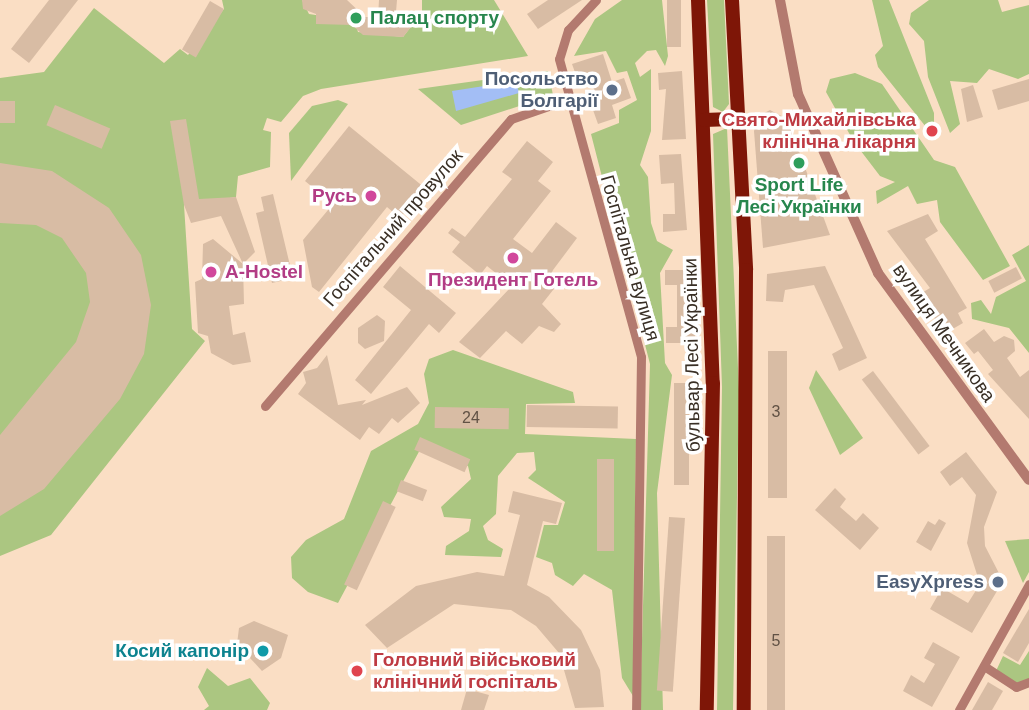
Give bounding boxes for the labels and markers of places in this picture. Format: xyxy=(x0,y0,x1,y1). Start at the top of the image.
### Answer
place label: Палац спорту xyxy=(370,7,499,29)
marker: Палац спорту xyxy=(348,10,364,26)
place label: Посольство Болгарії xyxy=(485,68,598,112)
marker: Посольство Болгарії xyxy=(604,82,620,98)
place label: Свято-Михайлівська клінічна лікарня xyxy=(722,109,916,153)
marker: Свято-Михайлівська клінічна лікарня xyxy=(922,121,942,141)
marker: Sport Life Лесі Українки xyxy=(791,155,807,171)
place label: Sport Life Лесі Українки xyxy=(736,174,862,218)
place label: Русь xyxy=(312,185,357,207)
marker: Русь xyxy=(363,188,379,204)
marker: Президент Готель xyxy=(505,250,521,266)
place label: A-Hostel xyxy=(225,261,303,283)
marker: A-Hostel xyxy=(203,264,219,280)
place label: Президент Готель xyxy=(428,269,598,291)
place label: EasyXpress xyxy=(876,571,984,593)
marker: EasyXpress xyxy=(990,574,1006,590)
place label: Косий капонір xyxy=(115,640,249,662)
marker: Косий капонір xyxy=(255,643,271,659)
place label: Головний військовий клінічний госпіталь xyxy=(373,649,576,693)
marker: Головний військовий клінічний госпіталь xyxy=(347,661,367,681)

